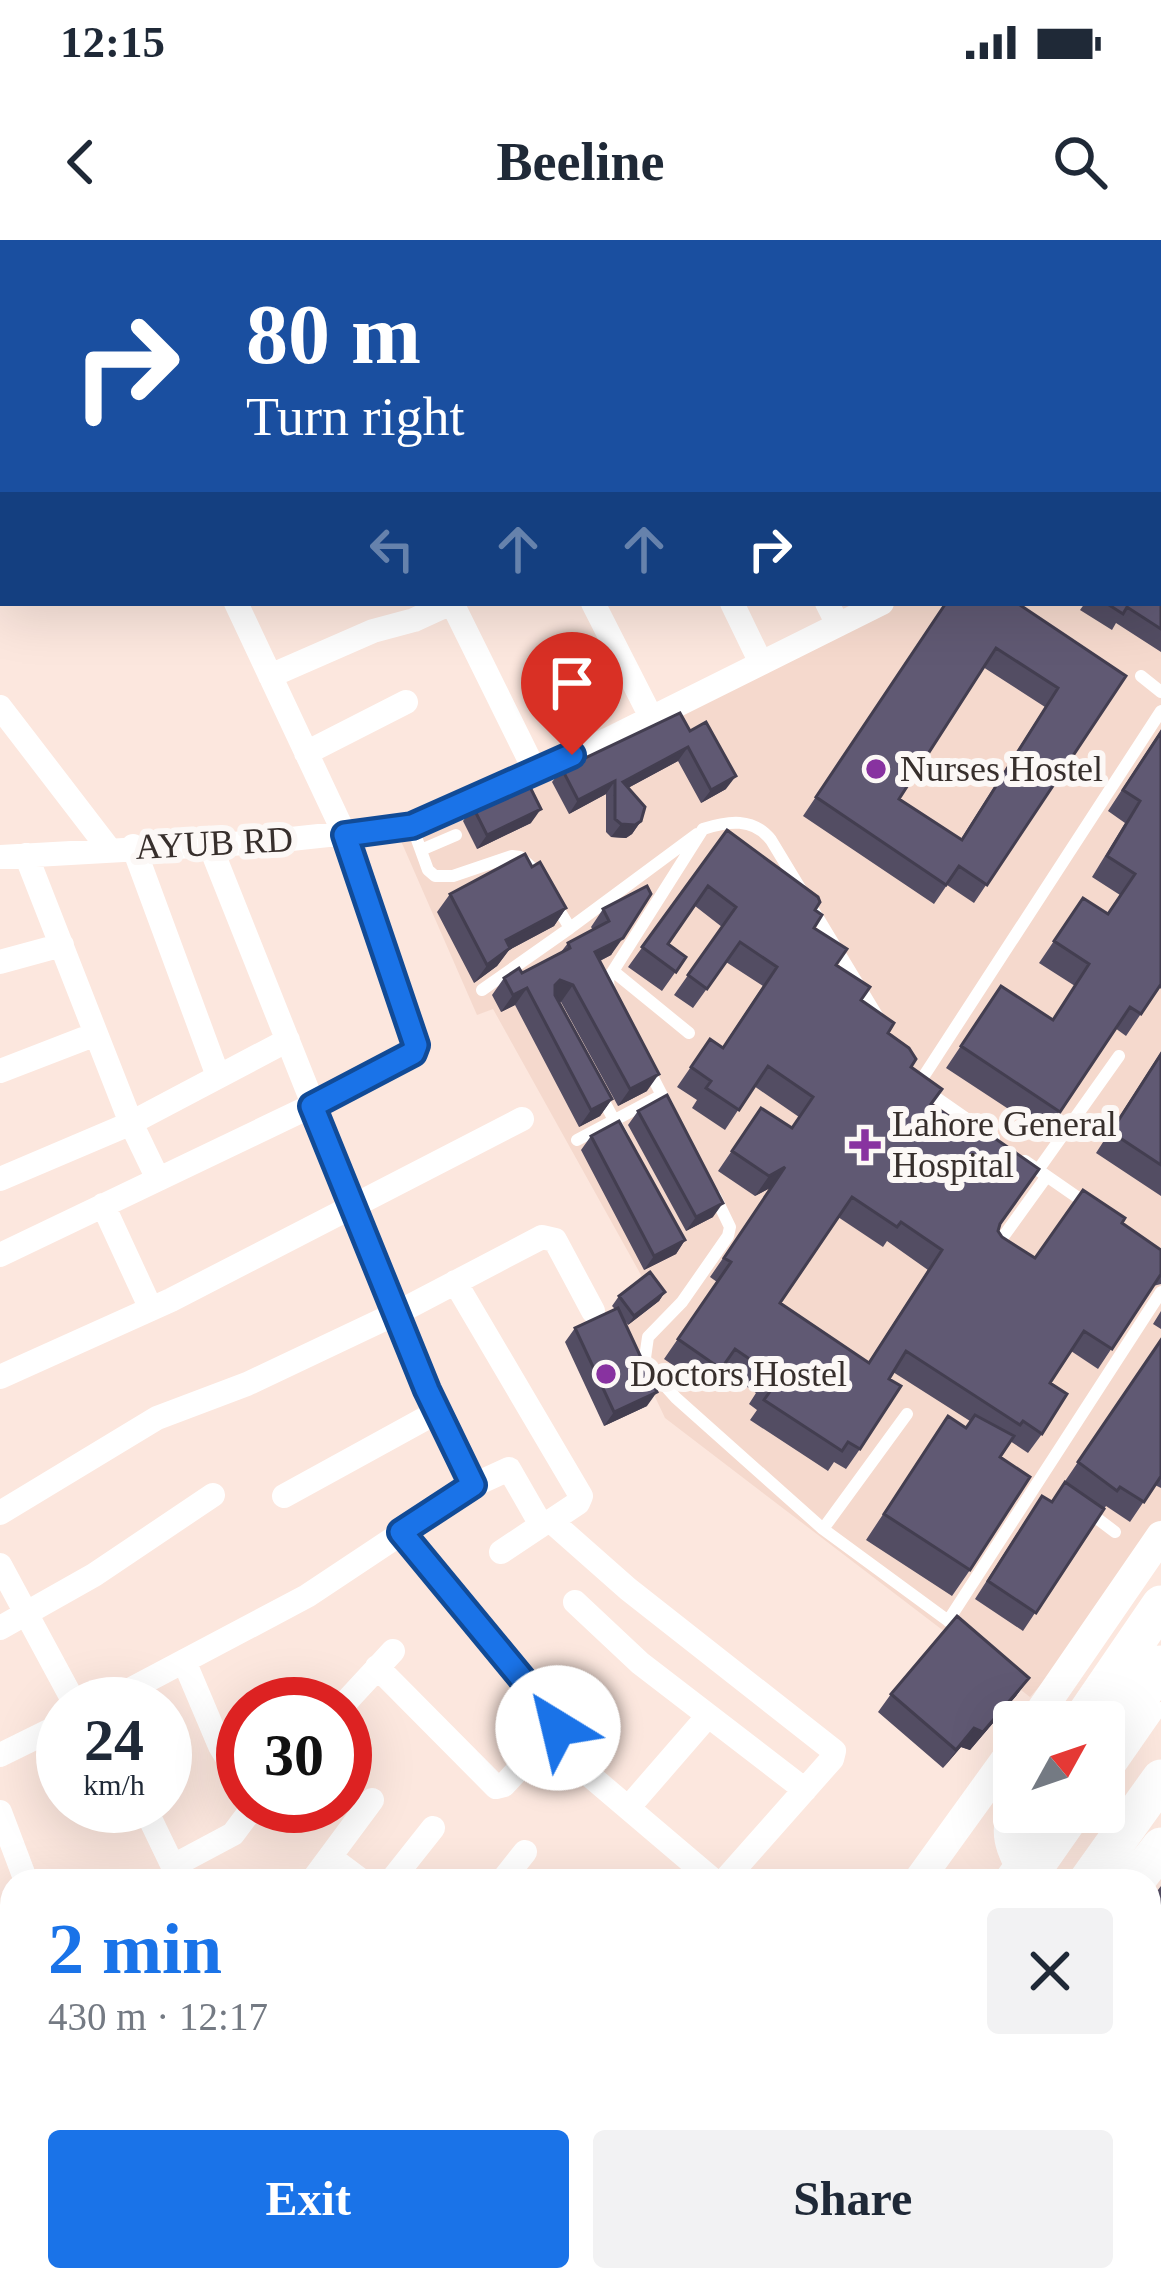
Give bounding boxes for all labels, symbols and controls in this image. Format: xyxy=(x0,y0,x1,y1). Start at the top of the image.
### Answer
text: 12:15 xyxy=(60,17,165,67)
icon: back xyxy=(48,129,114,195)
icon: search xyxy=(1047,129,1113,195)
text: Beeline xyxy=(497,132,664,192)
icon: right xyxy=(48,288,204,444)
text: 80 m xyxy=(246,288,421,381)
text: Turn right xyxy=(246,387,465,447)
icon: left xyxy=(359,516,425,582)
icon: ahead xyxy=(485,516,551,582)
icon: ahead xyxy=(611,516,677,582)
icon: right xyxy=(737,516,803,582)
pin xyxy=(521,632,623,755)
icon: arrive xyxy=(539,650,605,716)
place label: Nurses Hostel xyxy=(900,749,1103,789)
marker: Nurses Hostel xyxy=(863,756,889,782)
street label: AYUB RD xyxy=(134,819,294,867)
place label: Lahore General Hospital xyxy=(892,1104,1117,1185)
marker: Lahore General Hospital xyxy=(849,1129,881,1161)
place label: Doctors Hostel xyxy=(630,1354,847,1394)
marker: Doctors Hostel xyxy=(593,1361,619,1387)
position arrow xyxy=(495,1665,621,1791)
speed limit sign: 30 xyxy=(216,1677,372,1833)
north arrow xyxy=(993,1701,1125,1833)
map controls xyxy=(993,1701,1125,1833)
text: 24 xyxy=(84,1707,144,1773)
text: km/h xyxy=(83,1768,145,1801)
button: close xyxy=(987,1908,1113,2034)
text: 2 min xyxy=(48,1909,222,1989)
text: 430 m · 12:17 xyxy=(48,1995,268,2038)
button: Exit xyxy=(48,2130,569,2268)
button: Share xyxy=(593,2130,1113,2268)

